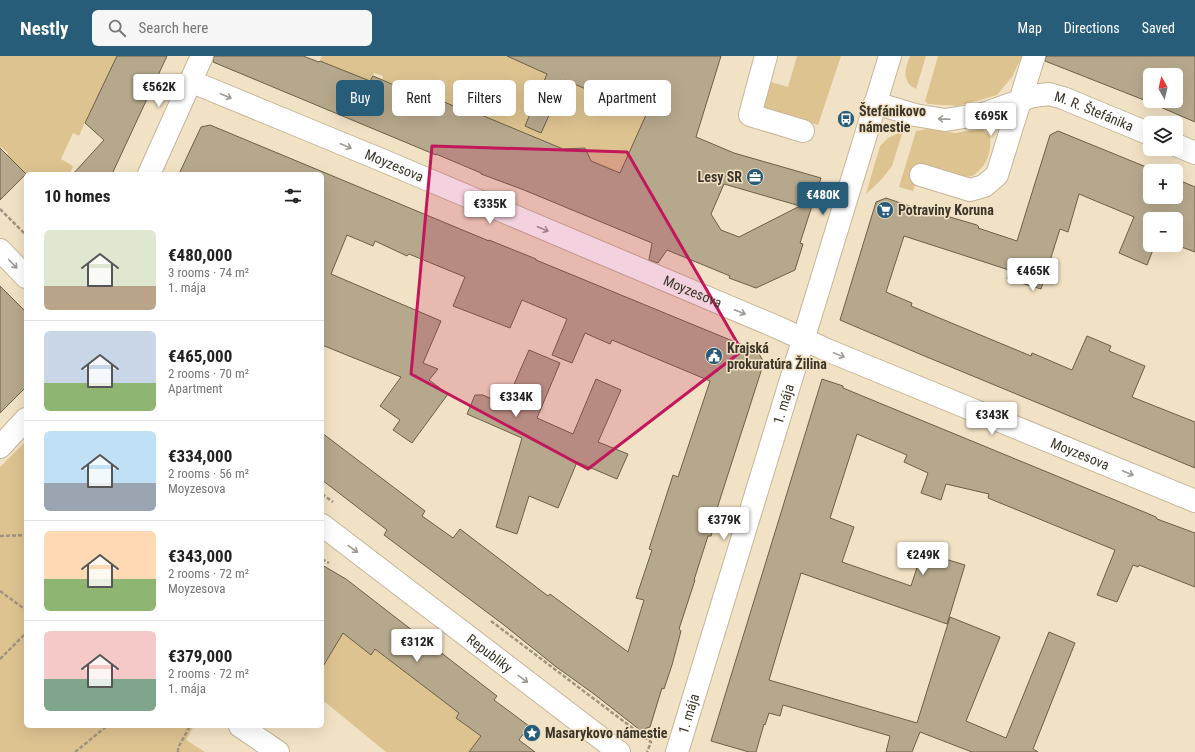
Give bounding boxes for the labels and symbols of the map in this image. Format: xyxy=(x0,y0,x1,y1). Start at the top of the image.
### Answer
north arrow xyxy=(1143,68,1183,108)
pin: €562K xyxy=(131,74,187,108)
street label: M. R. Štefánika xyxy=(1053,88,1136,134)
one-way arrow xyxy=(219,92,231,100)
place label: Štefánikovo námestie xyxy=(859,102,926,135)
pin: €695K xyxy=(963,103,1019,137)
bus stop icon: Štefánikovo námestie xyxy=(836,109,856,129)
one-way arrow xyxy=(938,115,951,122)
one-way arrow xyxy=(339,142,351,150)
street label: Moyzesova xyxy=(363,146,426,185)
office icon: Lesy SR xyxy=(745,167,765,187)
place label: Lesy SR xyxy=(697,169,742,185)
pin: €480K xyxy=(795,182,851,216)
pin: €335K xyxy=(462,191,518,225)
supermarket icon: Potraviny Koruna xyxy=(875,200,895,220)
place label: Potraviny Koruna xyxy=(898,202,994,218)
one-way arrow xyxy=(537,225,549,233)
pin: €465K xyxy=(1005,258,1061,292)
one-way arrow xyxy=(8,259,18,269)
street label: Moyzesova xyxy=(661,272,724,311)
one-way arrow xyxy=(734,309,746,316)
place label: Krajská prokuratúra Žilina xyxy=(727,340,827,372)
public building icon: Krajská prokuratúra Žilina xyxy=(704,346,724,366)
one-way arrow xyxy=(833,351,845,359)
street label: 1. mája xyxy=(770,382,797,426)
pin: €334K xyxy=(488,384,544,418)
pin: €343K xyxy=(964,402,1020,436)
street label: Moyzesova xyxy=(1048,435,1112,473)
one-way arrow xyxy=(1121,470,1133,478)
pin: €379K xyxy=(696,507,752,541)
pin: €249K xyxy=(895,542,951,576)
one-way arrow xyxy=(347,545,358,553)
pin: €312K xyxy=(389,629,445,663)
street label: Republiky xyxy=(464,631,516,676)
one-way arrow xyxy=(518,674,529,683)
street label: 1. mája xyxy=(675,692,702,736)
place icon: Masarykovo námestie xyxy=(522,723,542,743)
place label: Masarykovo námestie xyxy=(545,725,668,741)

